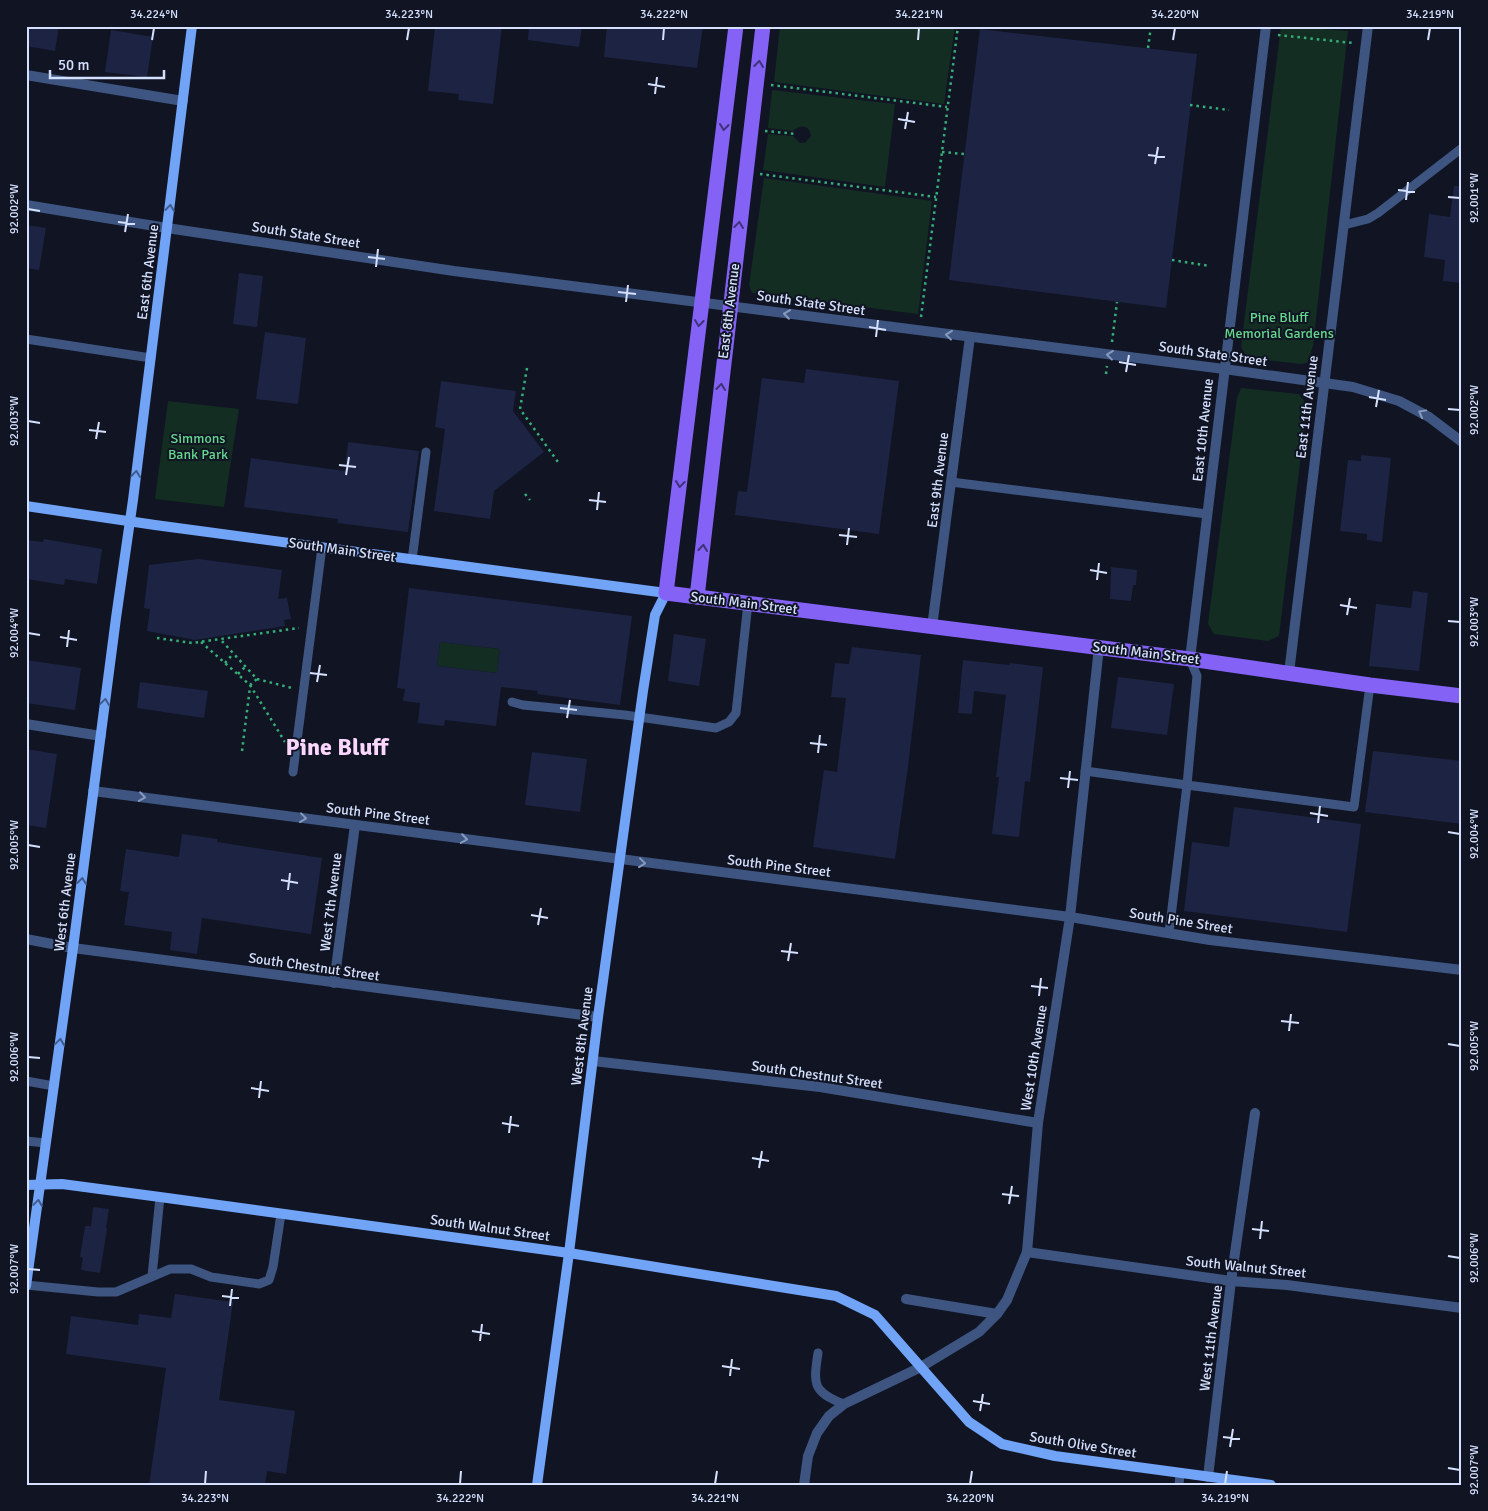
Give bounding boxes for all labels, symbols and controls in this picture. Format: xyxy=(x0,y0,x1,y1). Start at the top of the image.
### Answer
text: 34.224°N xyxy=(130,7,178,22)
text: 34.223°N xyxy=(385,7,433,22)
text: 34.222°N xyxy=(640,7,688,22)
text: 34.221°N xyxy=(895,7,943,22)
text: 34.220°N xyxy=(1151,7,1199,22)
text: 34.219°N xyxy=(1406,7,1454,22)
scale bar xyxy=(50,48,164,80)
text: 50 m xyxy=(58,56,89,74)
one-way arrow xyxy=(753,60,764,68)
one-way arrow xyxy=(719,123,730,131)
text: 92.001°W xyxy=(1467,173,1482,223)
text: 92.002°W xyxy=(7,184,22,234)
one-way arrow xyxy=(164,204,175,212)
street label: South State Street xyxy=(251,218,361,252)
one-way arrow xyxy=(733,221,744,229)
street label: East 6th Avenue xyxy=(134,223,162,321)
street label: East 8th Avenue xyxy=(715,262,743,360)
street label: South State Street xyxy=(756,287,866,319)
one-way arrow xyxy=(783,309,791,320)
park label: Pine Bluff Memorial Gardens xyxy=(1224,309,1334,342)
one-way arrow xyxy=(695,318,705,327)
one-way arrow xyxy=(944,330,953,340)
street label: South State Street xyxy=(1158,338,1268,370)
one-way arrow xyxy=(1105,350,1113,361)
street label: East 11th Avenue xyxy=(1292,355,1322,459)
street label: East 10th Avenue xyxy=(1189,378,1217,482)
one-way arrow xyxy=(715,383,726,391)
text: 92.002°W xyxy=(1467,385,1482,435)
text: 92.003°W xyxy=(7,396,22,446)
one-way arrow xyxy=(1419,410,1428,420)
park label: Simmons Bank Park xyxy=(168,430,228,463)
street label: East 9th Avenue xyxy=(924,431,952,529)
one-way arrow xyxy=(130,469,141,477)
one-way arrow xyxy=(675,480,685,488)
street label: South Main Street xyxy=(287,534,397,566)
one-way arrow xyxy=(697,544,708,552)
street label: South Main Street xyxy=(689,588,799,618)
text: 92.003°W xyxy=(1467,597,1482,647)
text: 92.004°W xyxy=(7,608,22,658)
street label: South Main Street xyxy=(1091,638,1201,668)
one-way arrow xyxy=(99,698,109,706)
district label: Pine Bluff xyxy=(286,732,390,762)
one-way arrow xyxy=(137,792,146,802)
street label: South Pine Street xyxy=(325,799,431,829)
text: 92.004°W xyxy=(1467,809,1482,859)
one-way arrow xyxy=(299,812,307,823)
text: 92.005°W xyxy=(7,820,22,870)
one-way arrow xyxy=(460,833,468,844)
street label: South Pine Street xyxy=(726,851,832,881)
street label: West 6th Avenue xyxy=(51,852,79,952)
street label: West 7th Avenue xyxy=(317,852,345,952)
one-way arrow xyxy=(639,857,647,868)
one-way arrow xyxy=(76,876,87,884)
street label: South Pine Street xyxy=(1128,904,1234,938)
street label: South Chestnut Street xyxy=(247,949,381,985)
street label: West 8th Avenue xyxy=(568,986,596,1086)
street label: West 10th Avenue xyxy=(1017,1004,1051,1112)
text: 92.005°W xyxy=(1467,1021,1482,1071)
text: 92.006°W xyxy=(7,1032,22,1082)
one-way arrow xyxy=(54,1037,65,1045)
street label: South Chestnut Street xyxy=(750,1057,884,1093)
one-way arrow xyxy=(32,1198,43,1206)
street label: South Walnut Street xyxy=(429,1211,551,1245)
text: 92.006°W xyxy=(1467,1233,1482,1283)
text: 92.007°W xyxy=(7,1244,22,1294)
street label: South Walnut Street xyxy=(1185,1252,1307,1282)
street label: West 11th Avenue xyxy=(1196,1284,1226,1392)
street label: South Olive Street xyxy=(1028,1428,1138,1462)
text: 92.007°W xyxy=(1467,1445,1482,1495)
text: 34.223°N xyxy=(181,1491,229,1506)
text: 34.222°N xyxy=(436,1491,484,1506)
text: 34.221°N xyxy=(691,1491,739,1506)
text: 34.220°N xyxy=(946,1491,994,1506)
text: 34.219°N xyxy=(1201,1491,1249,1506)

